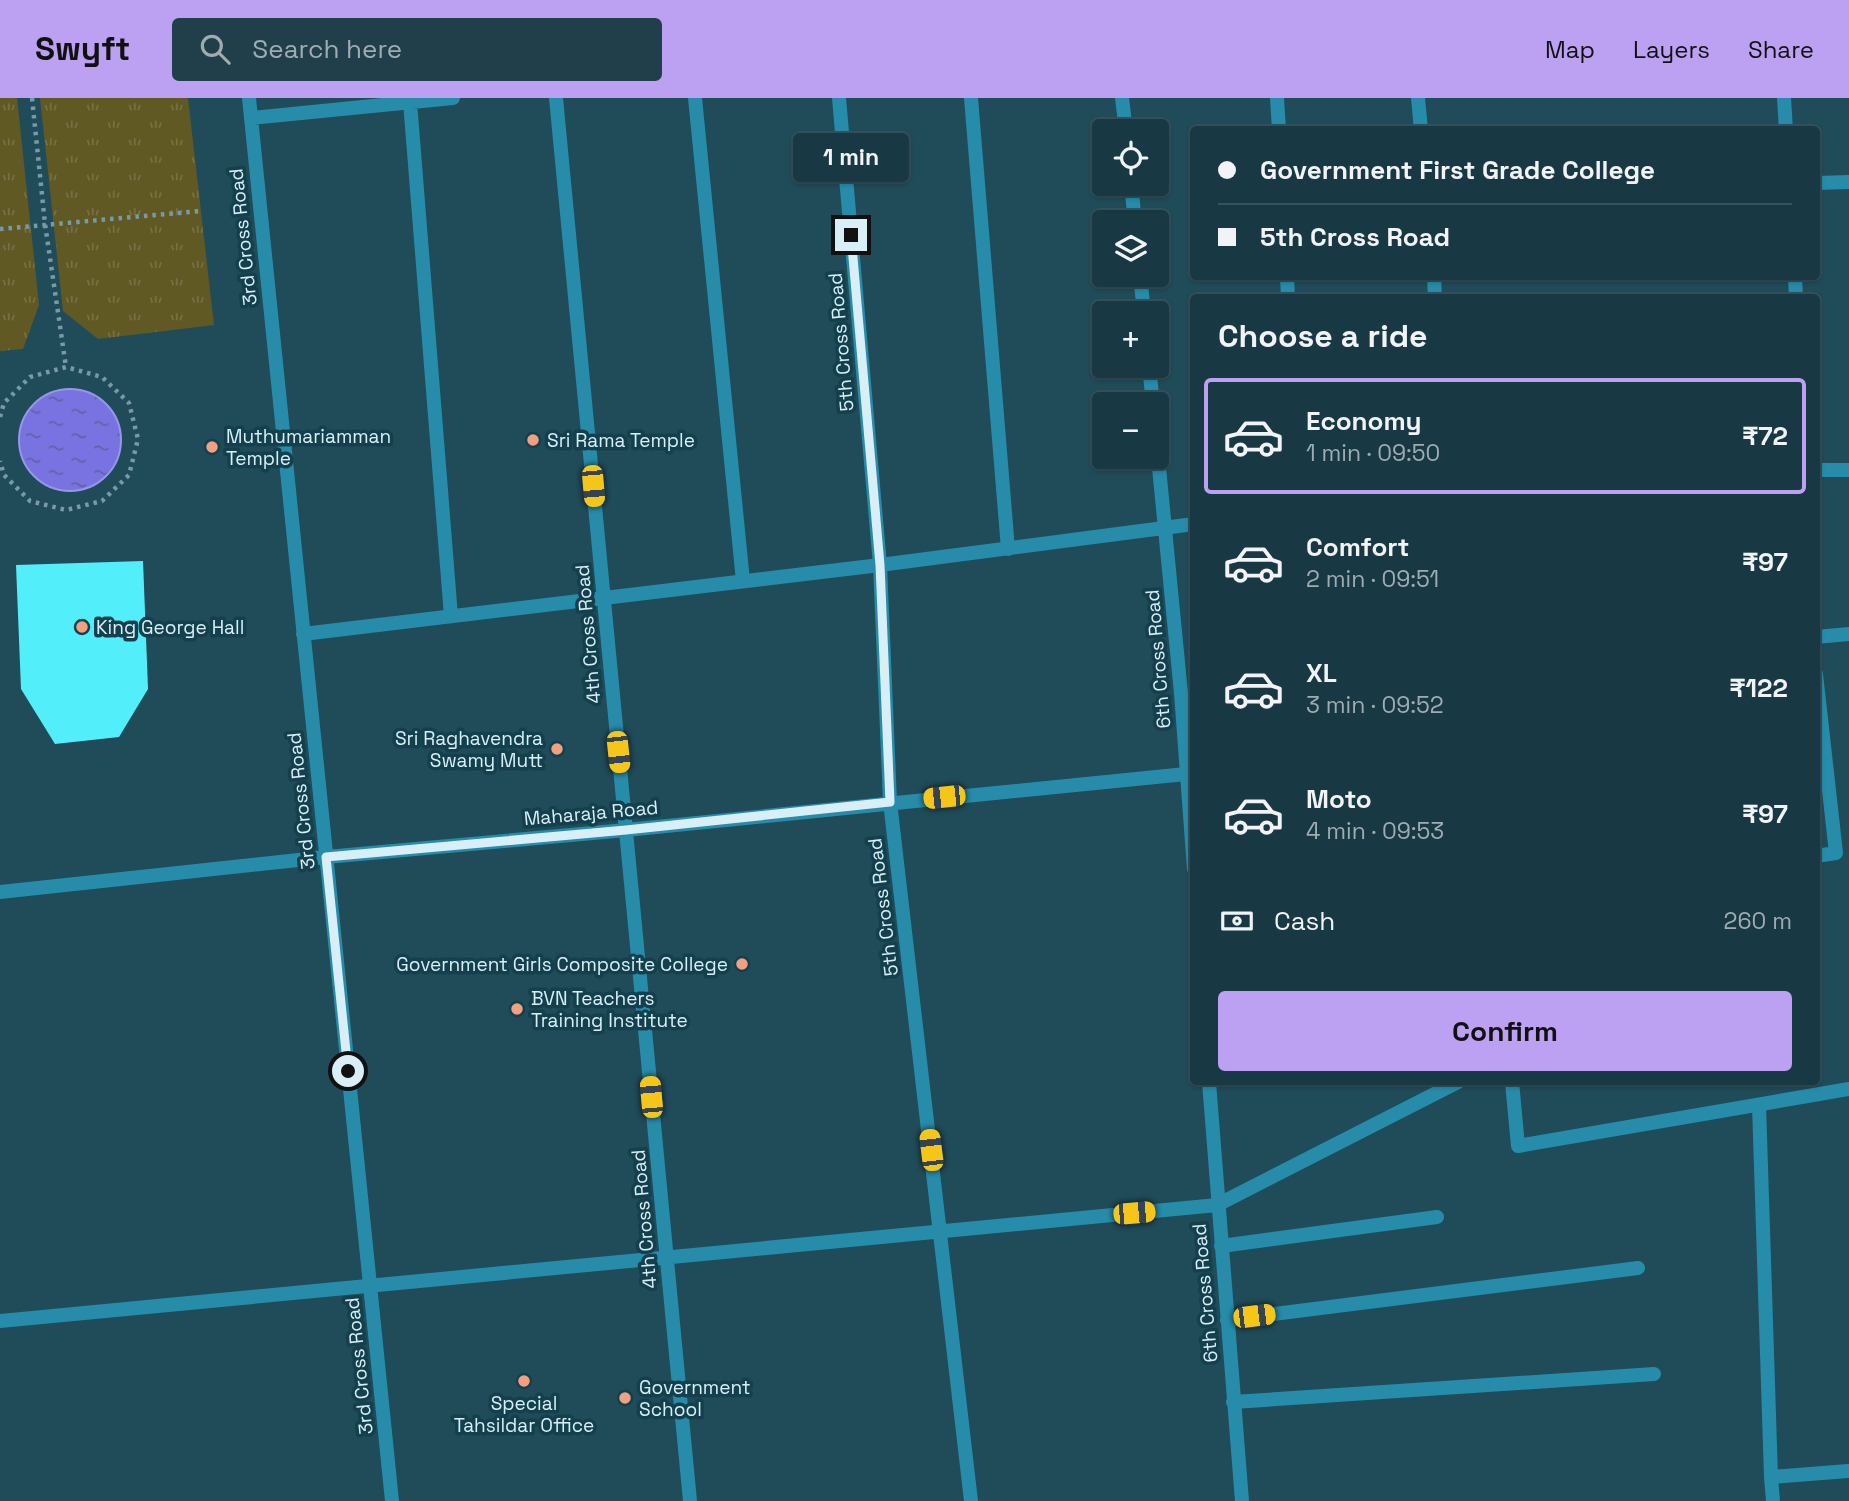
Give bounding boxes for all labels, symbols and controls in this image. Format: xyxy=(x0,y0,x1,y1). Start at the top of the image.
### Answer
search box xyxy=(172,18,662,81)
text: Swyft xyxy=(35,28,130,70)
icon: search xyxy=(196,30,234,68)
text: Search here xyxy=(252,32,402,66)
text: Map xyxy=(1545,34,1595,65)
text: Layers xyxy=(1633,34,1710,65)
text: Share xyxy=(1748,34,1814,65)
map controls xyxy=(1092,119,1169,469)
button: locate xyxy=(1092,119,1169,196)
callout: 1 min xyxy=(793,134,909,183)
text: 1 min xyxy=(823,142,879,172)
text: Government First Grade College xyxy=(1260,153,1655,187)
street label: 3rd Cross Road xyxy=(223,167,263,307)
button: layers xyxy=(1092,210,1169,287)
route end xyxy=(835,219,867,251)
text: 5th Cross Road xyxy=(1260,220,1450,254)
street label: 5th Cross Road xyxy=(822,272,860,412)
button: + xyxy=(1092,301,1169,378)
text: Choose a ride xyxy=(1218,316,1428,356)
button: − xyxy=(1092,392,1169,469)
text: Economy xyxy=(1306,404,1422,438)
icon: car xyxy=(1222,405,1285,468)
text: ₹72 xyxy=(1742,419,1788,453)
place label: Muthumariamman Temple xyxy=(226,424,391,471)
place label: Sri Rama Temple xyxy=(547,428,695,453)
marker: Sri Rama Temple xyxy=(525,432,541,448)
text: 1 min · 09:50 xyxy=(1306,438,1440,468)
marker: Muthumariamman Temple xyxy=(204,439,220,455)
car xyxy=(581,464,606,508)
text: Comfort xyxy=(1306,530,1409,564)
icon: car xyxy=(1222,531,1285,594)
text: ₹97 xyxy=(1742,545,1788,579)
street label: 4th Cross Road xyxy=(569,563,607,705)
text: 2 min · 09:51 xyxy=(1306,564,1439,594)
street label: 6th Cross Road xyxy=(1139,589,1177,729)
place label: King George Hall xyxy=(96,615,244,640)
marker: King George Hall xyxy=(74,619,90,635)
text: XL xyxy=(1306,656,1337,690)
icon: car xyxy=(1222,657,1285,720)
text: ₹122 xyxy=(1729,671,1788,705)
text: 3 min · 09:52 xyxy=(1306,690,1444,720)
place label: Sri Raghavendra Swamy Mutt xyxy=(395,726,543,773)
car xyxy=(606,730,631,774)
street label: 3rd Cross Road xyxy=(281,731,321,871)
marker: Sri Raghavendra Swamy Mutt xyxy=(549,741,565,757)
text: Moto xyxy=(1306,782,1372,816)
icon: car xyxy=(1222,783,1285,846)
car xyxy=(923,784,966,810)
street label: Maharaja Road xyxy=(523,795,659,831)
text: ₹97 xyxy=(1742,797,1788,831)
text: 4 min · 09:53 xyxy=(1306,816,1444,846)
street label: 5th Cross Road xyxy=(862,837,904,977)
icon: cash xyxy=(1218,902,1256,940)
text: Cash xyxy=(1274,904,1335,938)
text: 260 m xyxy=(1724,906,1792,936)
place label: Government Girls Composite College xyxy=(396,952,728,977)
marker: Government Girls Composite College xyxy=(734,956,750,972)
place label: BVN Teachers Training Institute xyxy=(531,986,688,1033)
button: Confirm xyxy=(1218,991,1792,1071)
marker: BVN Teachers Training Institute xyxy=(509,1001,525,1017)
route start xyxy=(332,1055,364,1087)
car xyxy=(639,1075,664,1119)
car xyxy=(919,1128,944,1172)
street label: 4th Cross Road xyxy=(625,1148,663,1290)
car xyxy=(1113,1201,1156,1225)
street label: 6th Cross Road xyxy=(1186,1223,1224,1363)
street label: 3rd Cross Road xyxy=(339,1296,379,1436)
car xyxy=(1232,1303,1277,1329)
marker: Special Tahsildar Office xyxy=(516,1373,532,1389)
place label: Government School xyxy=(639,1375,751,1422)
marker: Government School xyxy=(617,1390,633,1406)
place label: Special Tahsildar Office xyxy=(454,1391,594,1438)

